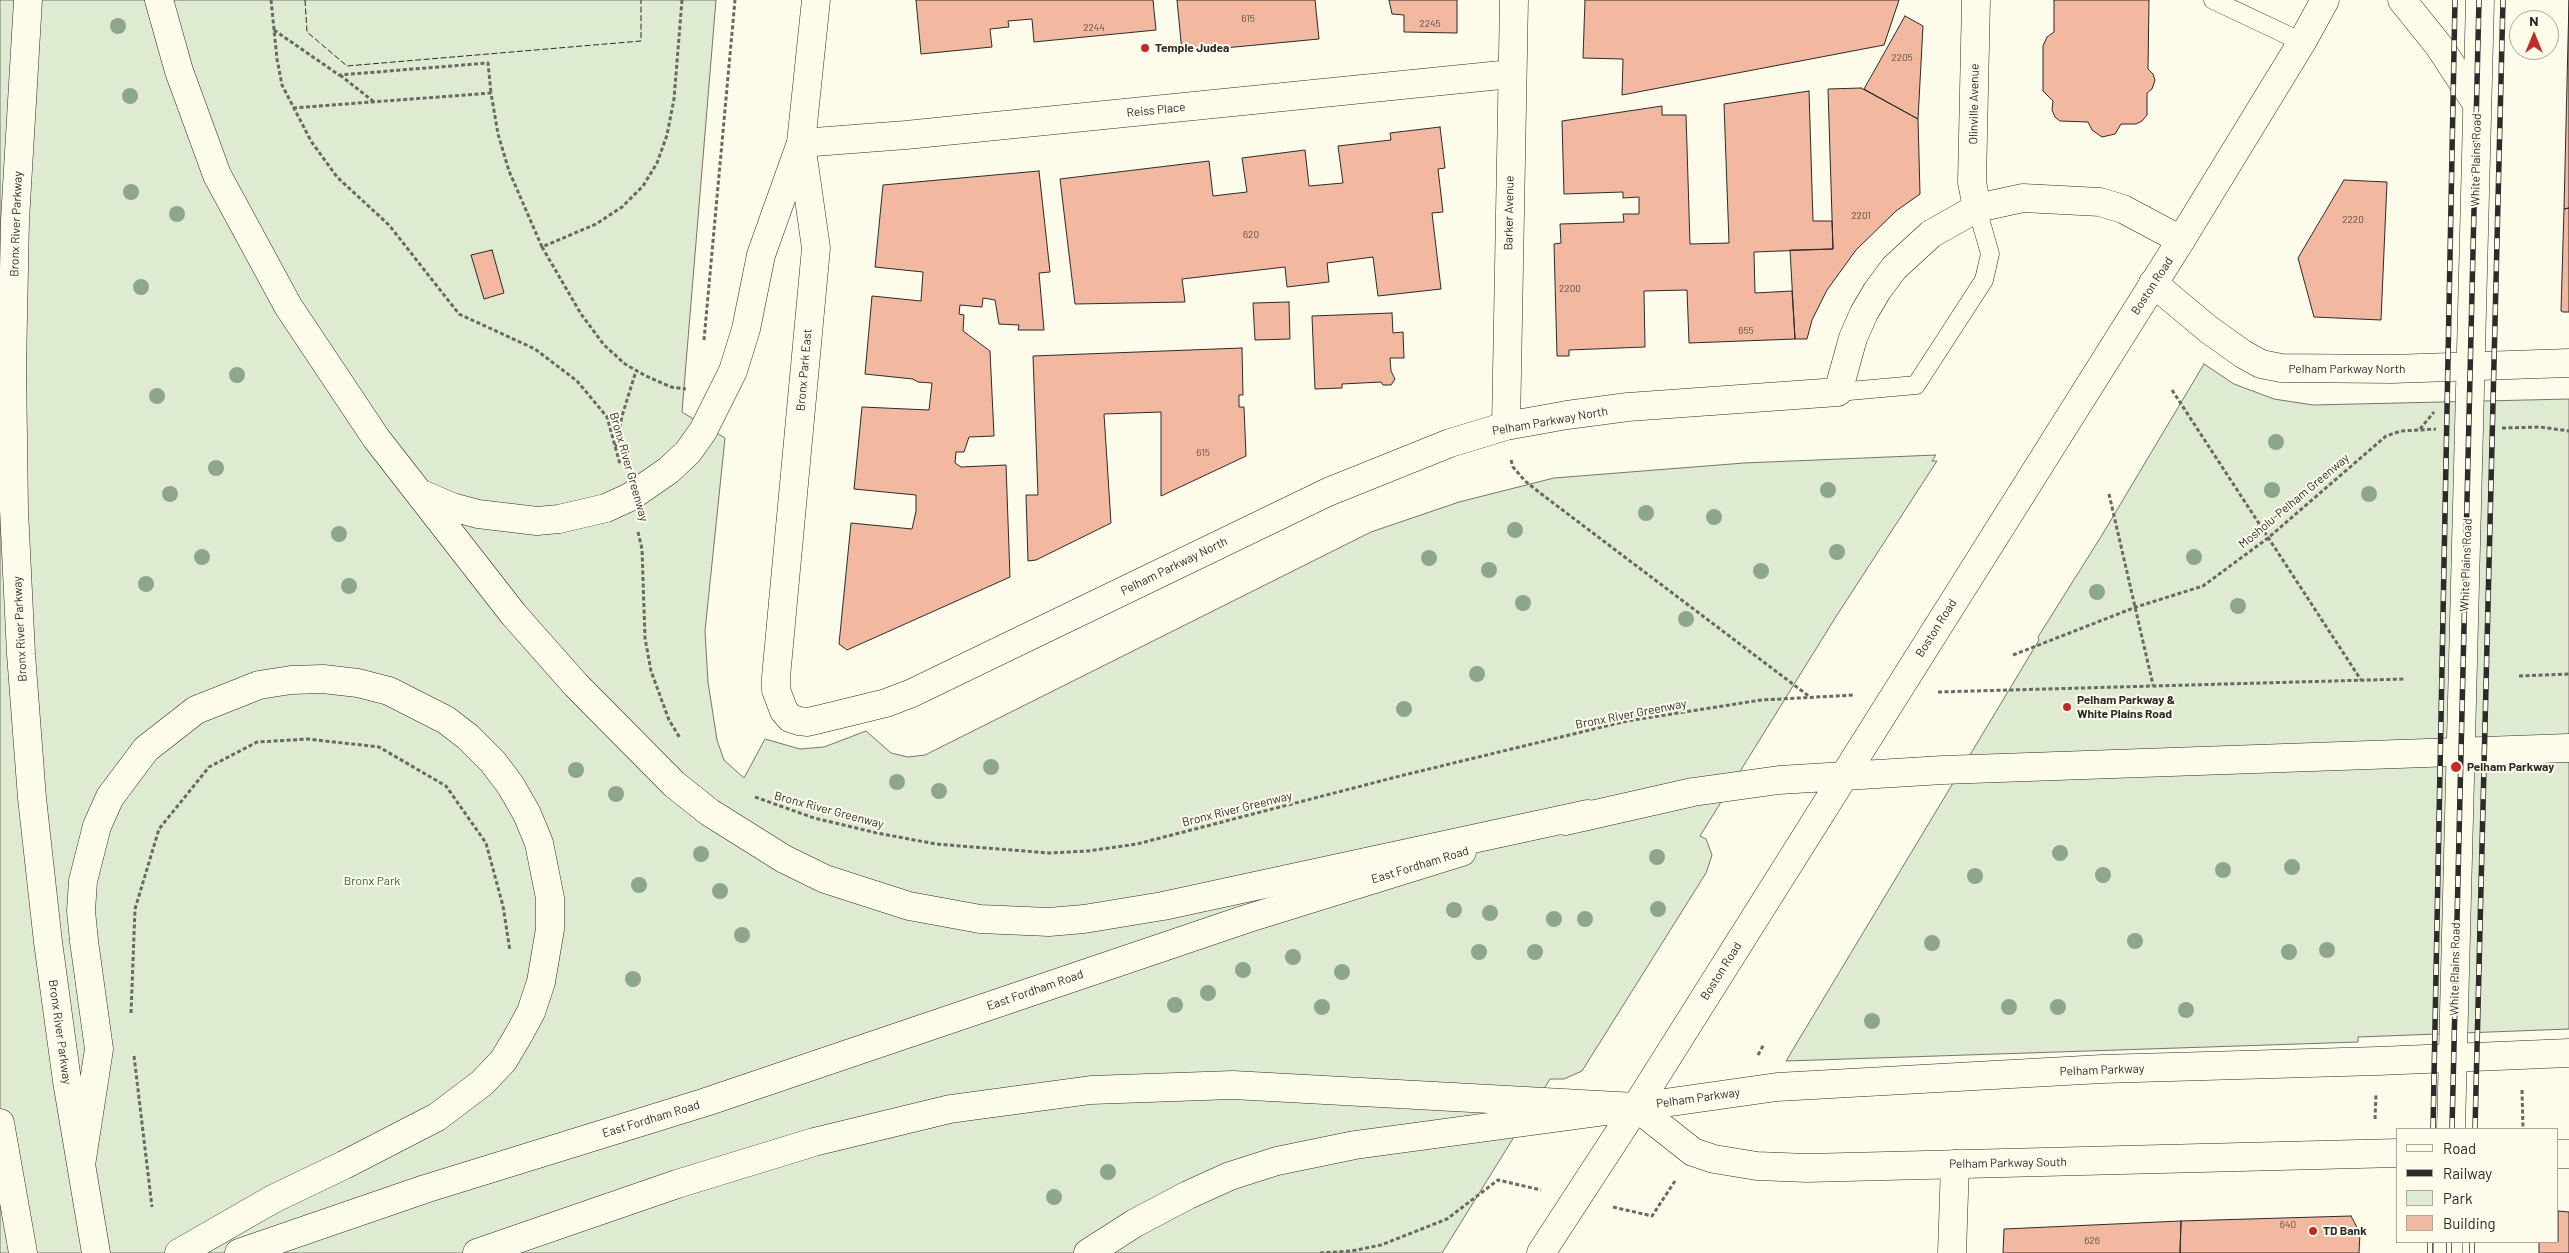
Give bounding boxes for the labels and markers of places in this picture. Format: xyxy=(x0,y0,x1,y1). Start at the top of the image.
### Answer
place label: Temple Judea xyxy=(1155,41,1229,55)
marker: Temple Judea xyxy=(1139,42,1151,54)
place label: Pelham Parkway & White Plains Road xyxy=(2077,693,2175,721)
marker: Pelham Parkway & White Plains Road xyxy=(2061,701,2073,713)
marker: Pelham Parkway xyxy=(2449,760,2463,774)
place label: Pelham Parkway xyxy=(2467,760,2554,774)
place label: TD Bank xyxy=(2323,1224,2367,1238)
marker: TD Bank xyxy=(2307,1225,2319,1237)

